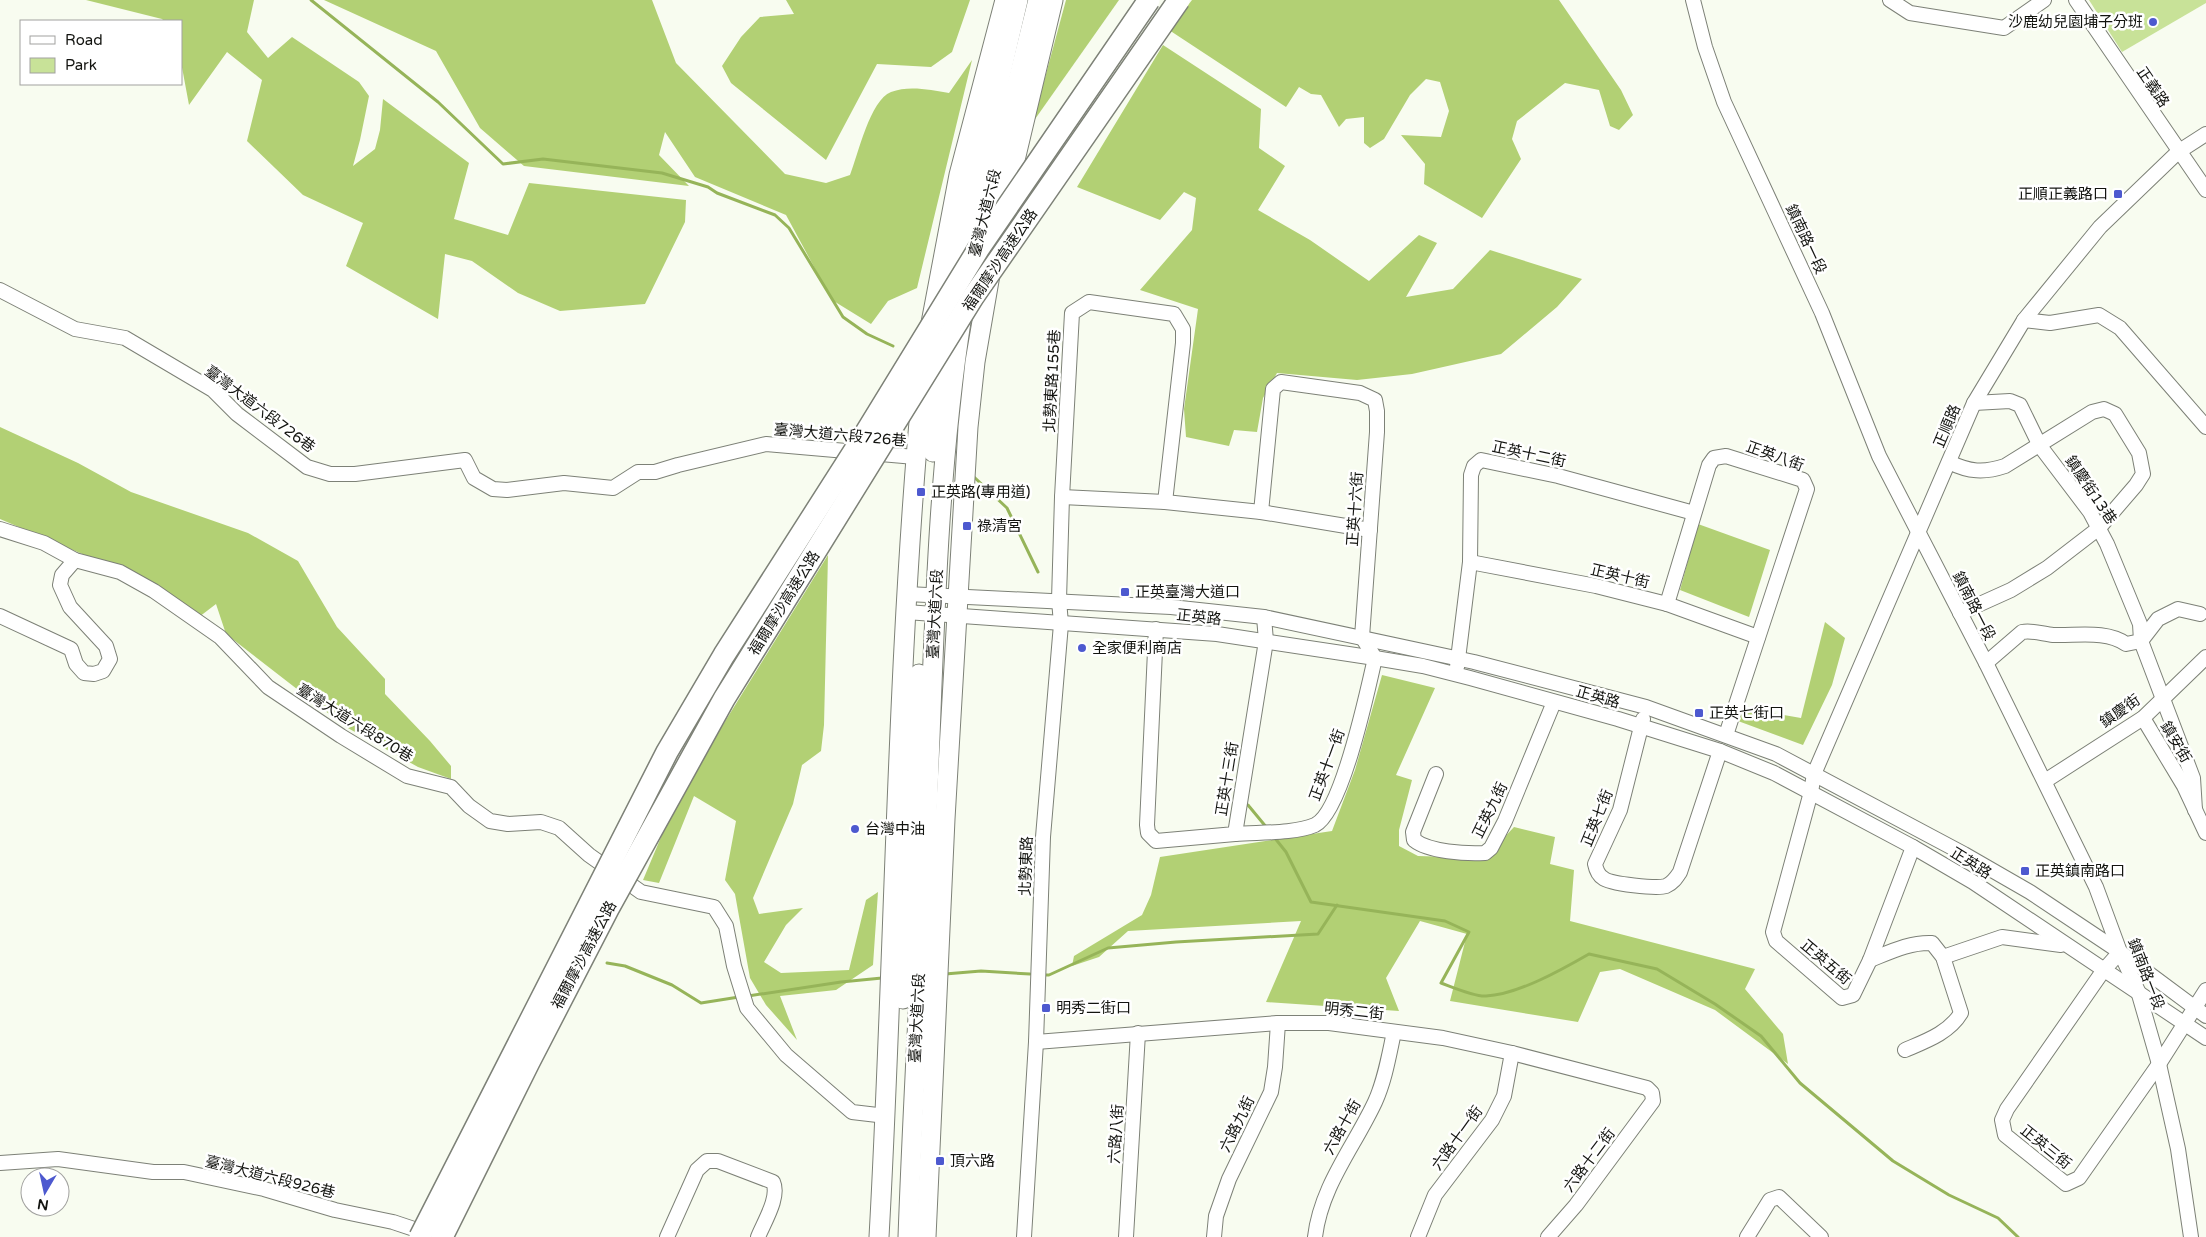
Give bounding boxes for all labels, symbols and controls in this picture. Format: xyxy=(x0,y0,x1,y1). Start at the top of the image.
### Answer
place label: 沙鹿幼兒園埔子分班 xyxy=(2008,13,2143,31)
marker: 沙鹿幼兒園埔子分班 xyxy=(2147,16,2159,28)
legend xyxy=(20,20,182,85)
text: Road xyxy=(65,31,103,49)
text: Park xyxy=(65,56,97,74)
street label: 正義路 xyxy=(2133,63,2173,111)
street label: 臺灣大道六段 xyxy=(965,167,1005,259)
place label: 正順正義路口 xyxy=(2018,185,2108,203)
marker: 正順正義路口 xyxy=(2112,188,2124,200)
street label: 鎮南路一段 xyxy=(1782,201,1830,277)
street label: 福爾摩沙高速公路 xyxy=(959,205,1041,315)
street label: 北勢東路155巷 xyxy=(1040,329,1064,433)
street label: 臺灣大道六段726巷 xyxy=(201,362,319,456)
street label: 正順路 xyxy=(1930,402,1964,450)
street label: 臺灣大道六段726巷 xyxy=(773,420,907,450)
street label: 正英十二街 xyxy=(1490,437,1568,471)
street label: 正英八街 xyxy=(1744,437,1806,475)
street label: 鎮慶街13巷 xyxy=(2061,452,2121,528)
street label: 正英十六街 xyxy=(1343,471,1367,547)
place label: 正英路(專用道) xyxy=(931,483,1030,501)
marker: 正英路(專用道) xyxy=(915,486,927,498)
place label: 祿清宮 xyxy=(977,517,1022,535)
marker: 祿清宮 xyxy=(961,520,973,532)
street label: 福爾摩沙高速公路 xyxy=(745,547,823,659)
street label: 正英十街 xyxy=(1589,560,1651,592)
street label: 鎮南路一段 xyxy=(1949,568,1999,644)
street label: 臺灣大道六段 xyxy=(924,569,946,659)
place label: 正英臺灣大道口 xyxy=(1135,583,1240,601)
marker: 正英臺灣大道口 xyxy=(1119,586,1131,598)
street label: 正英路 xyxy=(1176,606,1222,628)
place label: 全家便利商店 xyxy=(1092,639,1182,657)
marker: 全家便利商店 xyxy=(1076,642,1088,654)
street label: 臺灣大道六段870巷 xyxy=(294,680,416,766)
street label: 正英路 xyxy=(1574,682,1622,712)
street label: 鎮慶街 xyxy=(2096,691,2144,731)
place label: 正英七街口 xyxy=(1709,704,1784,722)
marker: 正英七街口 xyxy=(1693,707,1705,719)
street label: 鎮安街 xyxy=(2157,718,2195,766)
street label: 正英十一街 xyxy=(1306,727,1348,803)
street label: 正英十三街 xyxy=(1212,741,1242,817)
street label: 正英九街 xyxy=(1469,779,1511,841)
street label: 正英七街 xyxy=(1577,787,1617,849)
place label: 台灣中油 xyxy=(865,820,925,838)
marker: 台灣中油 xyxy=(849,823,861,835)
street label: 北勢東路 xyxy=(1016,836,1036,896)
street label: 正英路 xyxy=(1947,843,1995,883)
place label: 正英鎮南路口 xyxy=(2035,862,2125,880)
marker: 正英鎮南路口 xyxy=(2019,865,2031,877)
street label: 福爾摩沙高速公路 xyxy=(548,898,620,1012)
street label: 正英五街 xyxy=(1797,936,1855,988)
street label: 鎮南路一段 xyxy=(2124,936,2168,1012)
street label: 臺灣大道六段 xyxy=(906,973,928,1063)
place label: 明秀二街口 xyxy=(1056,999,1131,1017)
street label: 明秀二街 xyxy=(1323,999,1385,1023)
marker: 明秀二街口 xyxy=(1040,1002,1052,1014)
street label: 六路九街 xyxy=(1216,1093,1258,1155)
street label: 六路十街 xyxy=(1320,1096,1364,1158)
street label: 六路十一街 xyxy=(1428,1102,1486,1174)
street label: 六路八街 xyxy=(1105,1103,1127,1165)
street label: 正英三街 xyxy=(2017,1121,2075,1173)
street label: 六路十二街 xyxy=(1559,1125,1619,1195)
street label: 臺灣大道六段926巷 xyxy=(203,1152,337,1202)
place label: 頂六路 xyxy=(950,1152,995,1170)
marker: 頂六路 xyxy=(934,1155,946,1167)
north arrow xyxy=(20,1167,70,1217)
text: N xyxy=(36,1195,50,1214)

